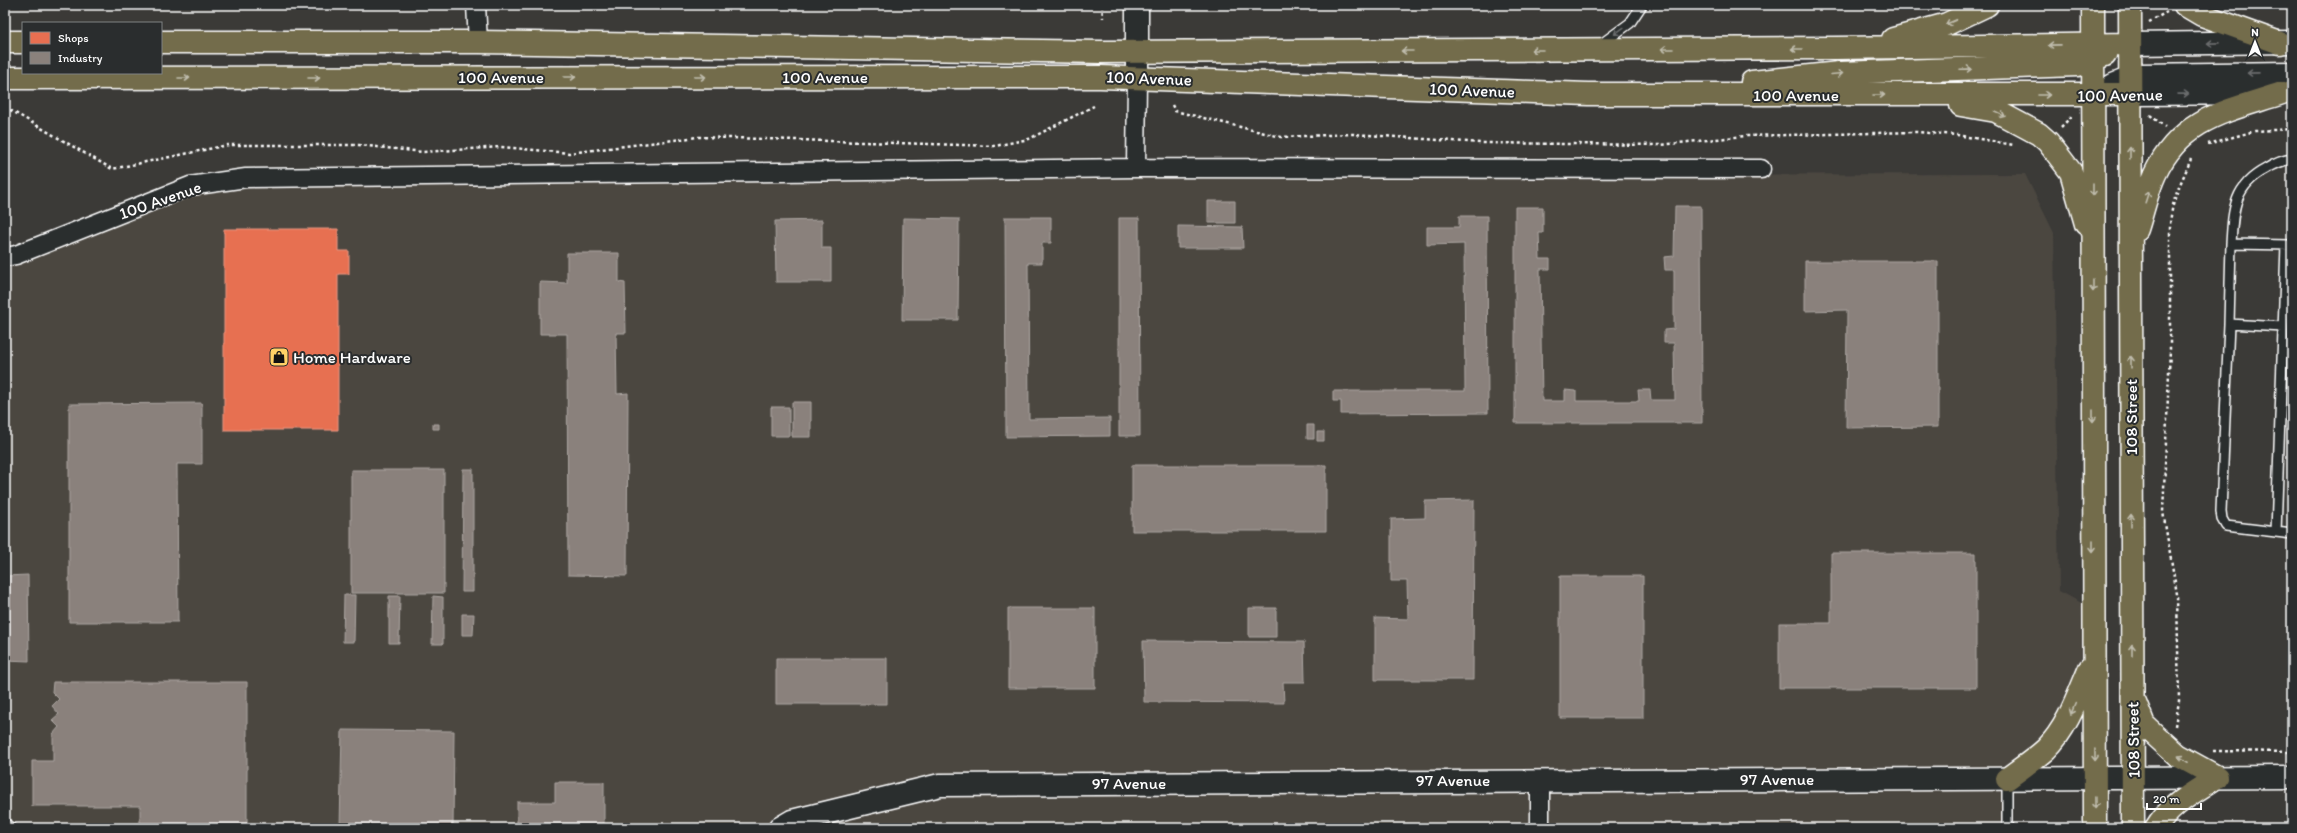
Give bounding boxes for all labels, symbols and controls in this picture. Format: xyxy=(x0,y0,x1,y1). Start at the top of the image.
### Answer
one-way arrow xyxy=(1946,18,1958,26)
legend xyxy=(22,22,162,74)
north arrow xyxy=(2235,22,2275,62)
text: N xyxy=(2251,26,2259,39)
one-way arrow xyxy=(1614,27,1625,35)
text: Shops xyxy=(58,31,89,45)
one-way arrow xyxy=(2207,40,2220,47)
one-way arrow xyxy=(2048,41,2061,49)
one-way arrow xyxy=(1791,45,1804,52)
one-way arrow xyxy=(1531,46,1544,54)
one-way arrow xyxy=(1661,46,1674,53)
one-way arrow xyxy=(1401,47,1414,55)
text: Industry xyxy=(58,51,103,65)
one-way arrow xyxy=(1959,65,1972,73)
street label: 100 Avenue xyxy=(458,67,544,87)
street label: 100 Avenue xyxy=(782,67,868,87)
street label: 100 Avenue xyxy=(1106,67,1192,89)
one-way arrow xyxy=(2247,69,2260,77)
one-way arrow xyxy=(1830,70,1843,77)
one-way arrow xyxy=(563,73,576,81)
one-way arrow xyxy=(693,73,706,81)
one-way arrow xyxy=(177,74,190,82)
one-way arrow xyxy=(307,74,320,82)
street label: 100 Avenue xyxy=(1429,79,1515,101)
street label: 100 Avenue xyxy=(2077,84,2163,106)
street label: 100 Avenue xyxy=(1753,85,1839,105)
one-way arrow xyxy=(2176,90,2189,98)
one-way arrow xyxy=(1872,91,1885,99)
one-way arrow xyxy=(2037,91,2050,99)
one-way arrow xyxy=(1993,111,2005,118)
one-way arrow xyxy=(2126,147,2134,160)
street label: 100 Avenue xyxy=(116,177,204,223)
one-way arrow xyxy=(2089,183,2097,196)
one-way arrow xyxy=(2144,191,2151,204)
one-way arrow xyxy=(2089,279,2097,292)
shop icon: Home Hardware xyxy=(268,346,290,368)
place label: Home Hardware xyxy=(293,347,411,367)
one-way arrow xyxy=(2127,356,2135,369)
street label: 108 Street xyxy=(2121,379,2141,455)
one-way arrow xyxy=(2089,409,2097,422)
one-way arrow xyxy=(2127,514,2135,527)
one-way arrow xyxy=(2089,539,2097,552)
one-way arrow xyxy=(2128,644,2136,657)
one-way arrow xyxy=(2069,702,2076,714)
street label: 108 Street xyxy=(2122,702,2144,778)
one-way arrow xyxy=(2091,748,2098,761)
one-way arrow xyxy=(2177,755,2188,763)
street label: 97 Avenue xyxy=(1740,769,1814,789)
street label: 97 Avenue xyxy=(1416,770,1490,790)
street label: 97 Avenue xyxy=(1092,773,1166,793)
scale bar xyxy=(2147,785,2201,811)
text: 20 m xyxy=(2153,792,2180,806)
one-way arrow xyxy=(2091,796,2099,809)

